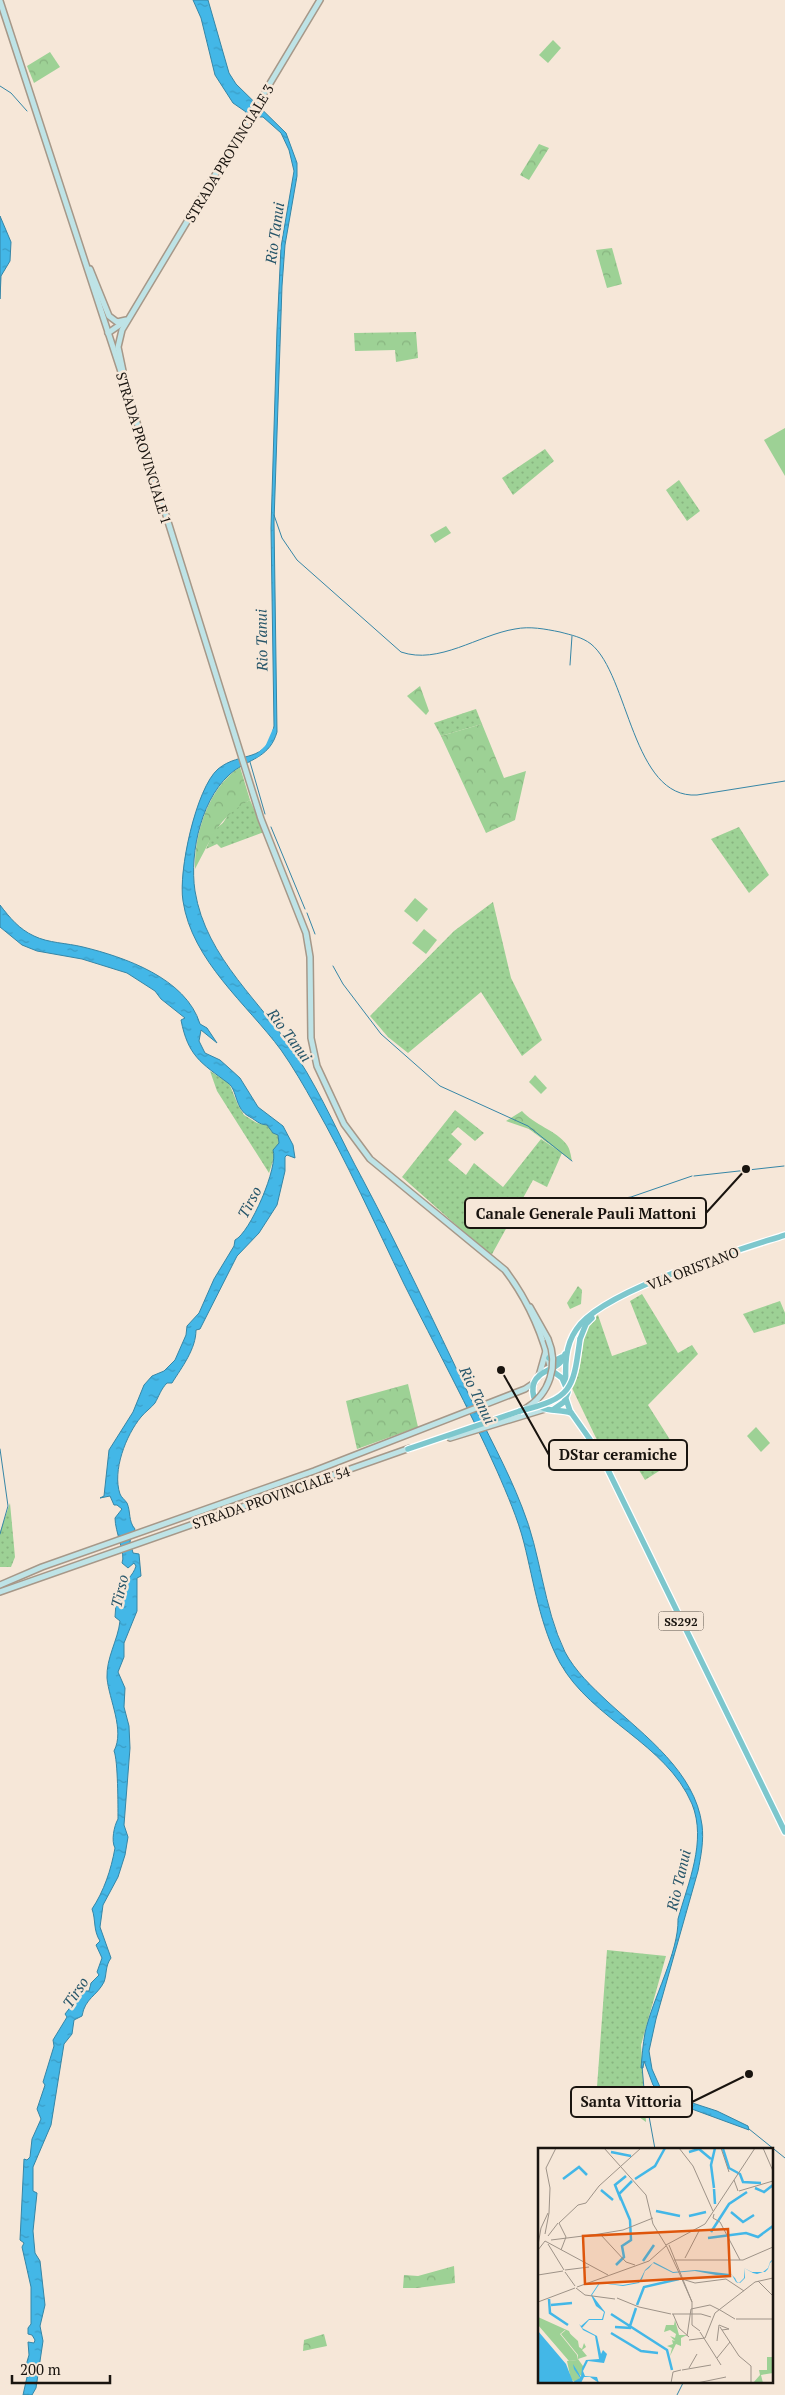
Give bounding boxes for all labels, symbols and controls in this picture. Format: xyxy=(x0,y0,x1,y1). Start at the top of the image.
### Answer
street label: STRADA PROVINCIALE 3 xyxy=(180,80,278,226)
water label: Rio Tanui xyxy=(260,200,288,266)
street label: STRADA PROVINCIALE 1 xyxy=(112,370,176,526)
water label: Rio Tanui xyxy=(250,608,272,672)
water label: Rio Tanui xyxy=(263,1003,317,1066)
water label: Tirso xyxy=(232,1182,266,1221)
callout: Canale Generale Pauli Mattoni xyxy=(465,1198,706,1228)
text: Canale Generale Pauli Mattoni xyxy=(476,1203,696,1223)
street label: VIA ORISTANO xyxy=(644,1242,742,1294)
water label: Rio Tanui xyxy=(455,1362,501,1428)
callout: DStar ceramiche xyxy=(549,1440,687,1470)
text: DStar ceramiche xyxy=(559,1444,677,1464)
street label: STRADA PROVINCIALE 54 xyxy=(190,1461,353,1533)
water label: Tirso xyxy=(106,1572,133,1609)
road number: SS292 xyxy=(658,1612,704,1630)
water label: Rio Tanui xyxy=(661,1847,695,1913)
water label: Tirso xyxy=(57,1972,93,2011)
callout: Santa Vittoria xyxy=(571,2087,692,2117)
text: Santa Vittoria xyxy=(580,2091,682,2111)
inset map xyxy=(538,2148,772,2382)
scale bar xyxy=(12,2352,110,2384)
text: 200 m xyxy=(20,2359,61,2379)

